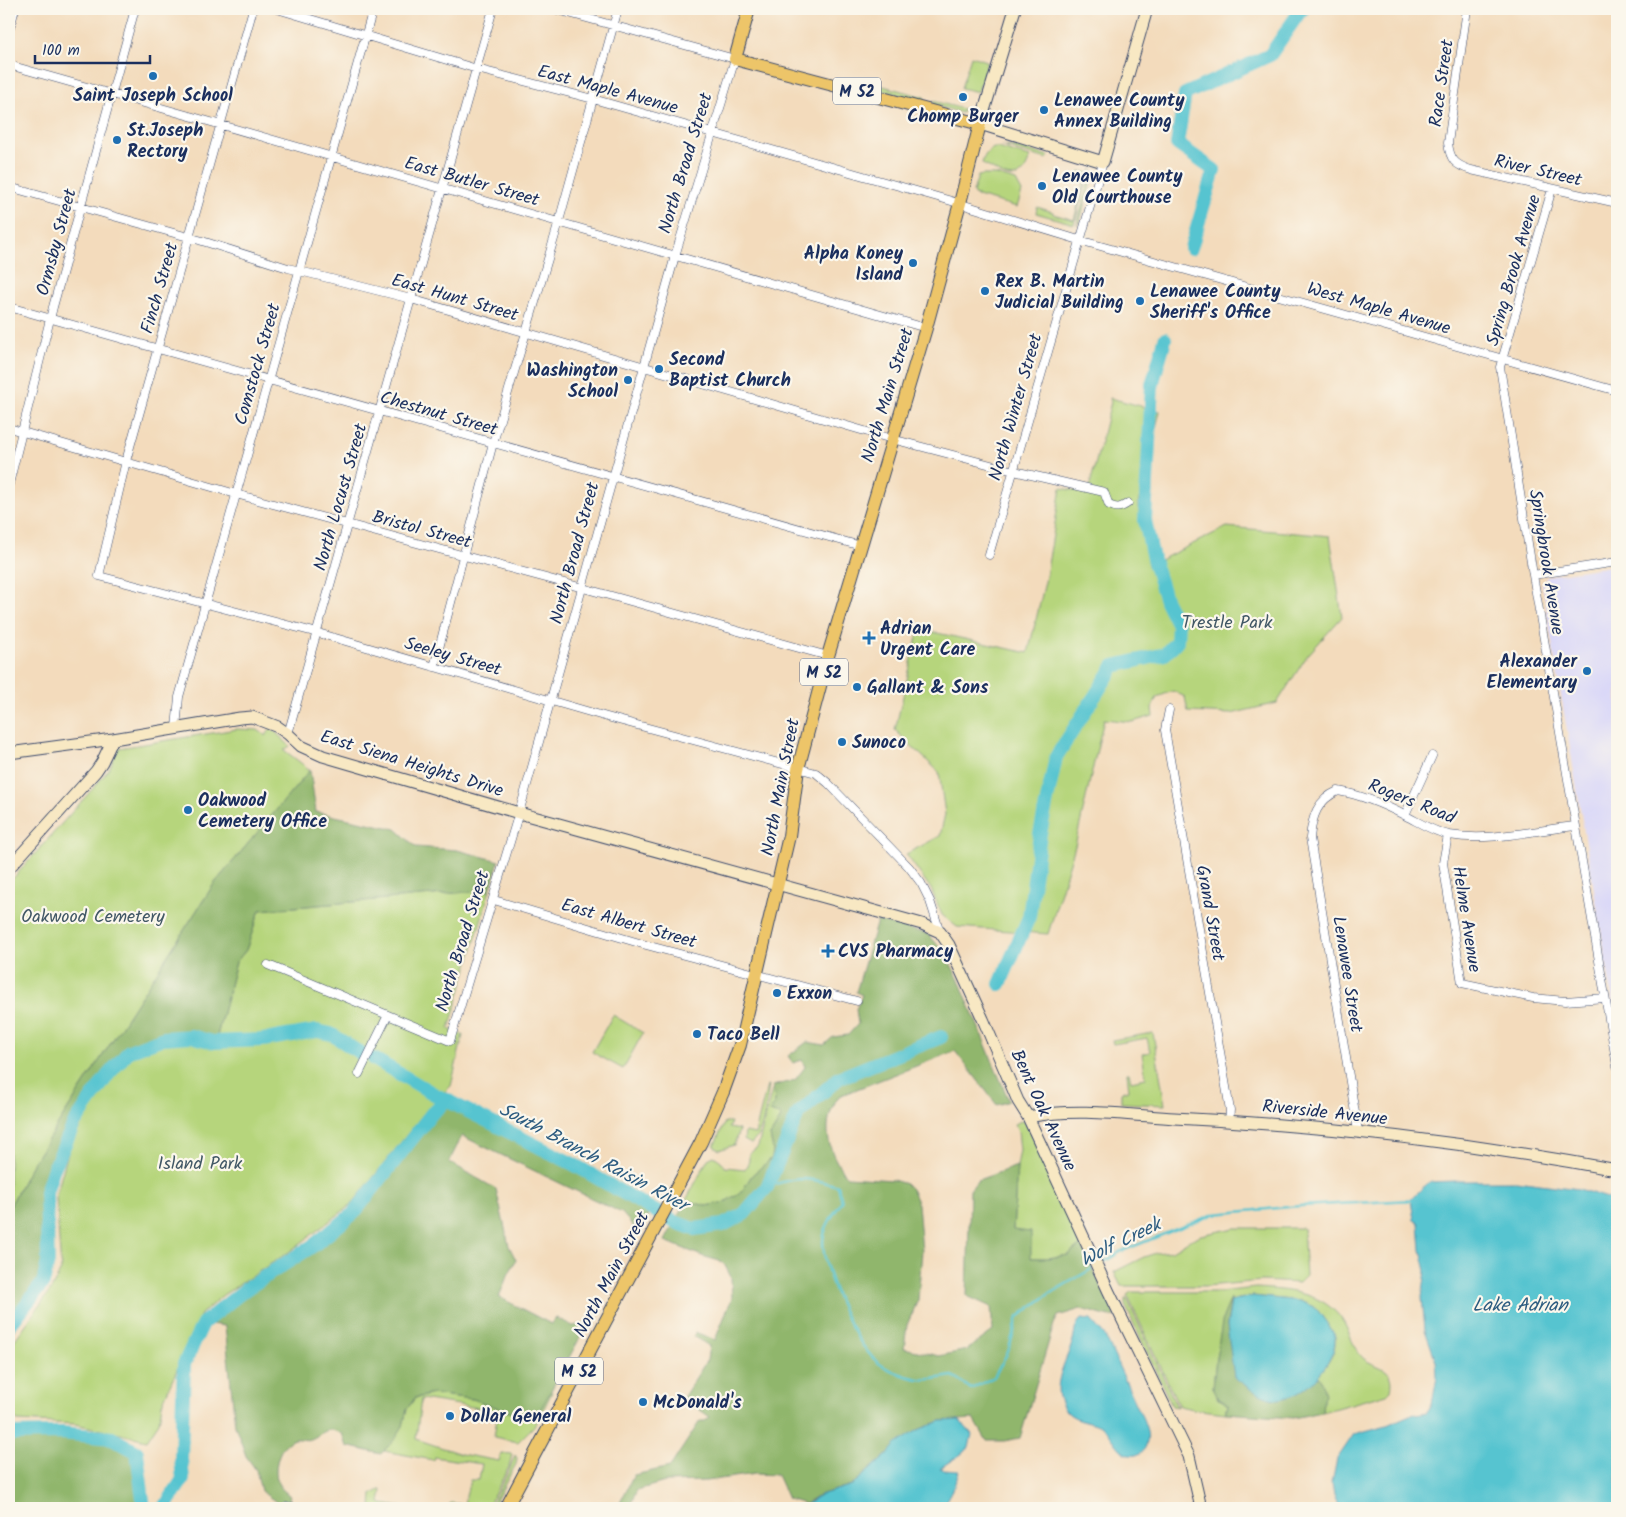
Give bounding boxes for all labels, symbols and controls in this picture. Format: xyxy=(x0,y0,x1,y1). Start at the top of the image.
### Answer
scale bar xyxy=(35,32,150,64)
street label: Race Street xyxy=(1422,37,1463,129)
text: 100 m xyxy=(42,39,80,63)
street label: East Maple Avenue xyxy=(534,58,681,123)
marker: Saint Joseph School xyxy=(147,70,159,82)
road number: M 52 xyxy=(833,78,881,104)
place label: Saint Joseph School xyxy=(73,82,233,111)
place label: Lenawee County Annex Building xyxy=(1054,87,1185,137)
street label: North Broad Street xyxy=(651,88,722,237)
marker: Chomp Burger xyxy=(957,91,969,103)
place label: Chomp Burger xyxy=(907,103,1020,132)
marker: Lenawee County Annex Building xyxy=(1038,104,1050,116)
place label: St.Joseph Rectory xyxy=(127,117,203,167)
marker: St.Joseph Rectory xyxy=(111,134,123,146)
street label: River Street xyxy=(1491,147,1585,196)
street label: East Butler Street xyxy=(401,149,544,216)
place label: Lenawee County Old Courthouse xyxy=(1052,163,1183,213)
marker: Lenawee County Old Courthouse xyxy=(1036,180,1048,192)
street label: Ormsby Street xyxy=(29,185,86,299)
street label: Spring Brook Avenue xyxy=(1479,191,1550,349)
street label: Finch Street xyxy=(134,238,188,338)
place label: Alpha Koney Island xyxy=(804,240,904,290)
marker: Alpha Koney Island xyxy=(907,257,919,269)
street label: East Hunt Street xyxy=(388,266,523,331)
place label: Rex B. Martin Judicial Building xyxy=(995,268,1124,318)
street label: West Maple Avenue xyxy=(1303,275,1454,344)
place label: Lenawee County Sheriff's Office xyxy=(1150,278,1281,328)
marker: Rex B. Martin Judicial Building xyxy=(979,285,991,297)
marker: Lenawee County Sheriff's Office xyxy=(1134,295,1146,307)
street label: Comstock Street xyxy=(227,299,290,429)
street label: North Main Street xyxy=(854,324,923,466)
street label: North Winter Street xyxy=(982,329,1052,484)
place label: Second Baptist Church xyxy=(669,346,791,396)
place label: Washington School xyxy=(527,357,618,407)
marker: Second Baptist Church xyxy=(653,363,665,375)
marker: Washington School xyxy=(622,374,634,386)
street label: Chestnut Street xyxy=(376,384,502,445)
street label: North Locust Street xyxy=(307,419,377,575)
street label: North Broad Street xyxy=(543,478,609,628)
street label: Springbrook Avenue xyxy=(1520,487,1571,637)
street label: Bristol Street xyxy=(369,503,476,558)
park label: Trestle Park xyxy=(1182,609,1273,638)
place label: Adrian Urgent Care xyxy=(880,615,975,665)
street label: Seeley Street xyxy=(401,630,505,685)
marker: Adrian Urgent Care xyxy=(862,631,876,645)
place label: Alexander Elementary xyxy=(1487,648,1578,698)
road number: M 52 xyxy=(800,659,848,686)
marker: Alexander Elementary xyxy=(1581,665,1593,677)
place label: Gallant & Sons xyxy=(867,674,989,703)
marker: Gallant & Sons xyxy=(851,681,863,693)
street label: North Main Street xyxy=(754,715,809,859)
street label: East Siena Heights Drive xyxy=(316,723,507,806)
place label: Sunoco xyxy=(852,729,906,758)
marker: Sunoco xyxy=(836,736,848,748)
street label: Rogers Road xyxy=(1363,772,1461,833)
place label: Oakwood Cemetery Office xyxy=(198,787,327,837)
marker: Oakwood Cemetery Office xyxy=(182,804,194,816)
street label: Grand Street xyxy=(1187,863,1232,964)
street label: Helme Avenue xyxy=(1443,864,1488,974)
street label: North Broad Street xyxy=(428,866,499,1015)
street label: East Albert Street xyxy=(558,891,701,958)
park label: Oakwood Cemetery xyxy=(21,903,165,932)
street label: Lenawee Street xyxy=(1323,914,1370,1035)
place label: CVS Pharmacy xyxy=(838,938,954,967)
marker: CVS Pharmacy xyxy=(822,945,834,957)
place label: Exxon xyxy=(787,980,832,1009)
marker: Exxon xyxy=(771,987,783,999)
place label: Taco Bell xyxy=(707,1021,780,1050)
marker: Taco Bell xyxy=(691,1028,703,1040)
street label: Bent Oak Avenue xyxy=(1002,1045,1084,1176)
street label: Riverside Avenue xyxy=(1261,1093,1389,1134)
water label: South Branch Raisin River xyxy=(493,1095,696,1222)
park label: Island Park xyxy=(158,1150,243,1179)
street label: North Main Street xyxy=(567,1205,658,1343)
water label: Wolf Creek xyxy=(1075,1209,1169,1275)
water label: Lake Adrian xyxy=(1472,1291,1569,1321)
road number: M 52 xyxy=(555,1358,603,1384)
place label: McDonald's xyxy=(653,1389,742,1418)
marker: McDonald's xyxy=(637,1396,649,1408)
place label: Dollar General xyxy=(460,1403,571,1432)
marker: Dollar General xyxy=(444,1410,456,1422)

